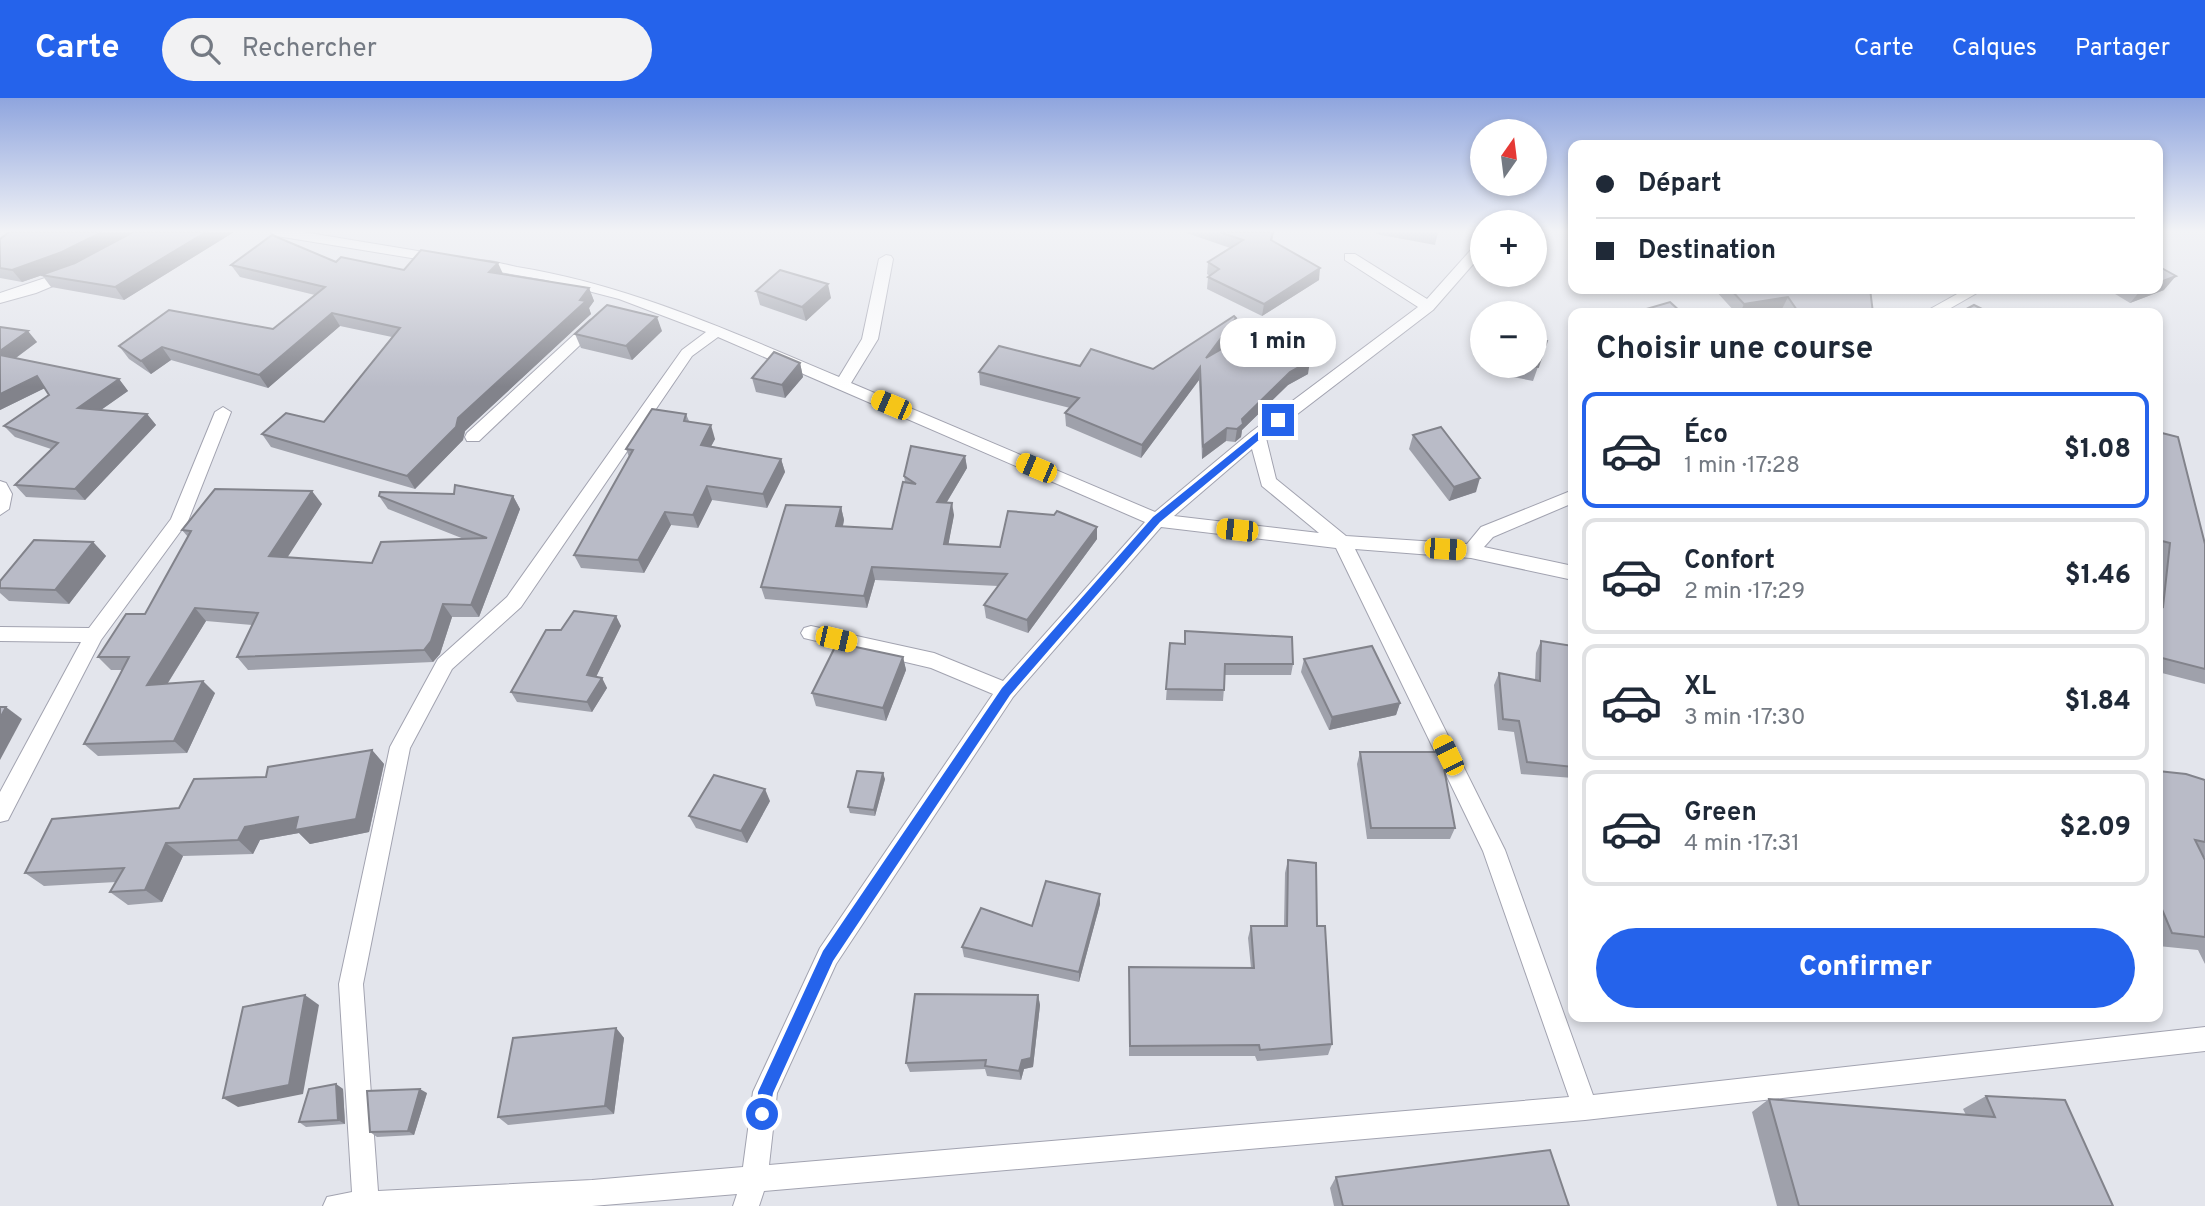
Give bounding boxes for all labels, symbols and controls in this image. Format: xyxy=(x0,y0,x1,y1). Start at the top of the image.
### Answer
search box xyxy=(162,18,652,81)
text: Carte xyxy=(35,28,120,70)
icon: search xyxy=(186,30,224,68)
text: Rechercher xyxy=(242,33,377,66)
text: Carte xyxy=(1854,34,1914,64)
text: Calques xyxy=(1952,34,2037,64)
text: Partager xyxy=(2075,34,2170,64)
north arrow xyxy=(1470,119,1547,196)
map controls xyxy=(1470,119,1547,378)
text: Départ xyxy=(1638,168,1722,201)
button: + xyxy=(1470,210,1547,287)
text: Destination xyxy=(1638,235,1776,268)
button: − xyxy=(1470,301,1547,378)
callout: 1 min xyxy=(1220,318,1336,368)
text: 1 min xyxy=(1250,328,1306,357)
text: Choisir une course xyxy=(1596,330,1873,370)
car xyxy=(868,387,915,423)
route end xyxy=(1262,404,1294,436)
icon: car xyxy=(1600,419,1663,482)
text: Éco xyxy=(1684,419,1728,452)
text: $1.08 xyxy=(2064,434,2131,467)
car xyxy=(1013,450,1060,486)
text: 1 min · 17:28 xyxy=(1684,452,1800,481)
car xyxy=(1216,517,1259,543)
car xyxy=(1424,537,1467,561)
icon: car xyxy=(1600,545,1663,608)
text: Confort xyxy=(1684,545,1775,578)
text: $1.46 xyxy=(2065,560,2131,593)
text: 2 min · 17:29 xyxy=(1684,578,1805,607)
car xyxy=(814,624,859,654)
icon: car xyxy=(1600,671,1663,734)
text: XL xyxy=(1684,671,1716,704)
text: $1.84 xyxy=(2064,686,2131,719)
text: 3 min · 17:30 xyxy=(1684,704,1805,733)
car xyxy=(1430,732,1467,778)
icon: car xyxy=(1600,797,1663,860)
text: Green xyxy=(1684,797,1757,830)
text: $2.09 xyxy=(2059,812,2131,845)
text: 4 min · 17:31 xyxy=(1684,830,1800,859)
button: Confirmer xyxy=(1596,928,2135,1008)
route start xyxy=(746,1098,778,1130)

